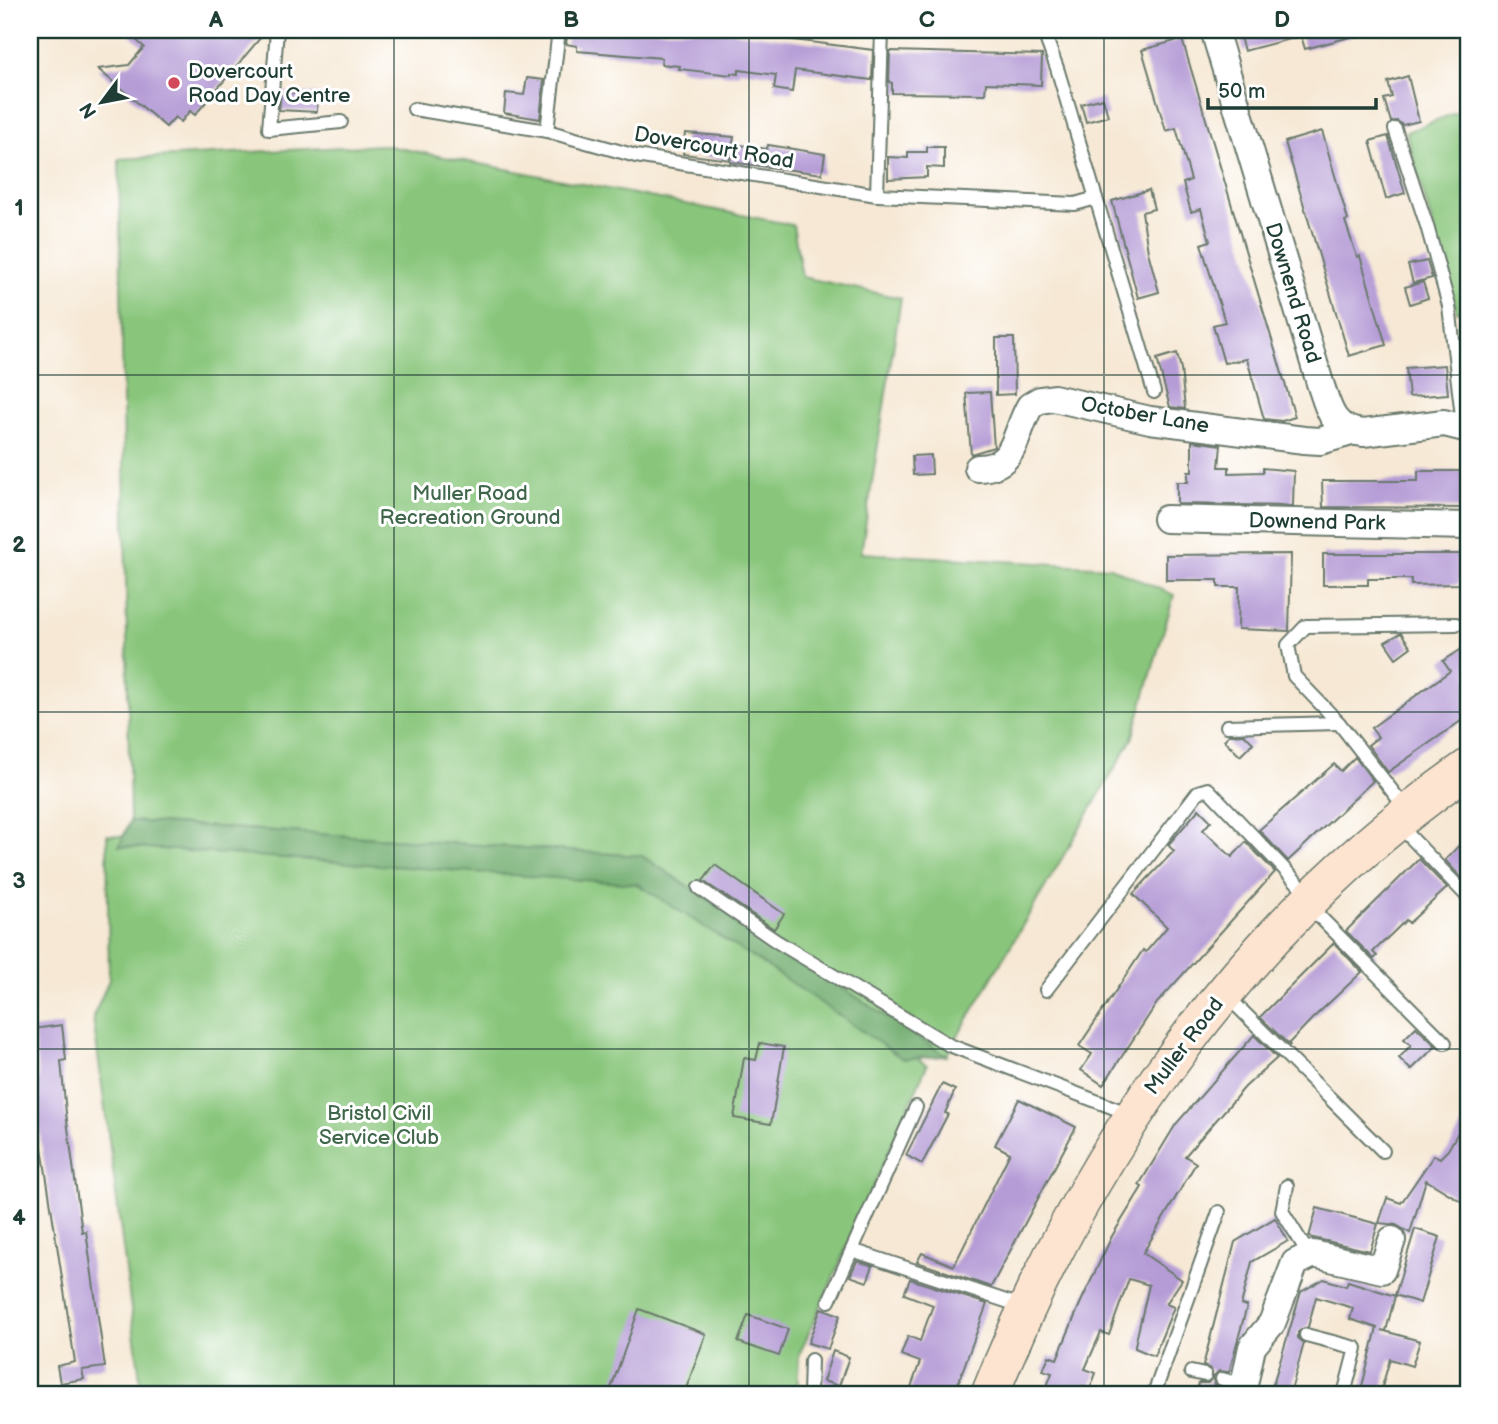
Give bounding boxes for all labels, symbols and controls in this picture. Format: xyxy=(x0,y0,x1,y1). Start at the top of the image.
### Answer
text: A xyxy=(208,6,224,34)
text: B xyxy=(563,6,579,34)
text: C xyxy=(919,6,935,34)
text: D xyxy=(1274,6,1290,34)
place label: Dovercourt Road Day Centre xyxy=(188,59,350,108)
north arrow xyxy=(66,66,136,136)
scale bar xyxy=(1208,66,1376,110)
marker: Dovercourt Road Day Centre xyxy=(166,75,182,91)
text: 50 m xyxy=(1218,79,1265,104)
text: N xyxy=(75,98,102,122)
street label: Dovercourt Road xyxy=(632,122,796,174)
text: 1 xyxy=(14,194,24,222)
street label: Downend Road xyxy=(1260,220,1326,366)
street label: October Lane xyxy=(1079,391,1211,439)
park label: Muller Road Recreation Ground xyxy=(379,481,561,530)
street label: Downend Park xyxy=(1248,508,1386,536)
text: 2 xyxy=(12,531,26,559)
text: 3 xyxy=(12,867,26,895)
street label: Muller Road xyxy=(1139,992,1229,1100)
park label: Bristol Civil Service Club xyxy=(319,1101,439,1150)
text: 4 xyxy=(12,1204,26,1232)

